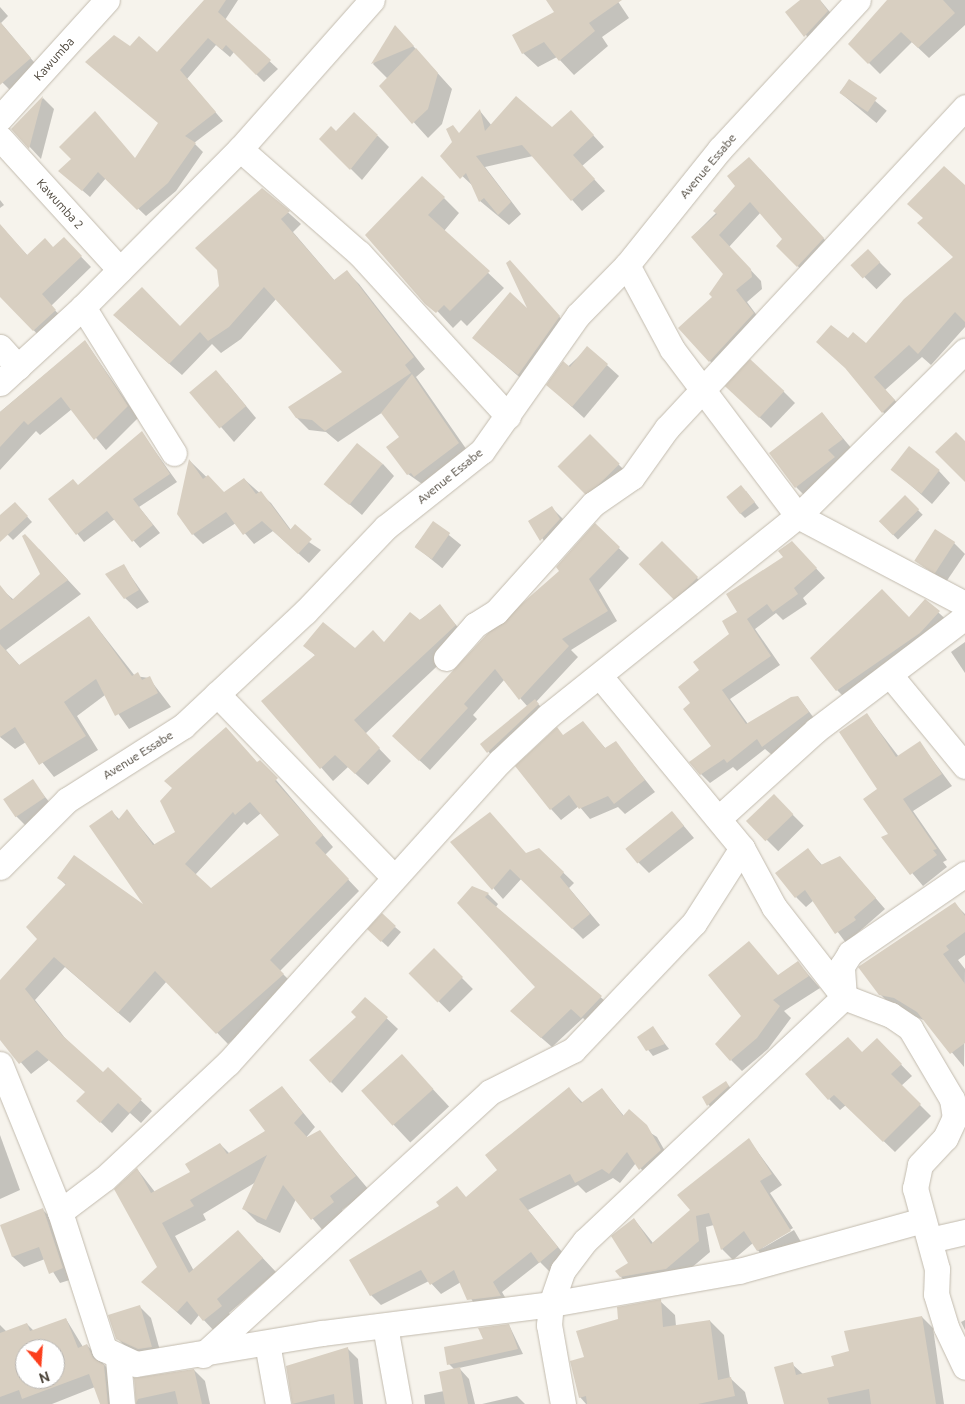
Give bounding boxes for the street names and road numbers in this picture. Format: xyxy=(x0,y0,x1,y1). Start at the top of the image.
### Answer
street label: Kawumba xyxy=(31,34,77,84)
street label: Avenue Essabe xyxy=(677,131,739,201)
street label: Kawumba 2 xyxy=(34,176,86,232)
street label: Avenue Essabe xyxy=(414,445,486,507)
street label: Avenue Essabe xyxy=(100,728,176,782)

